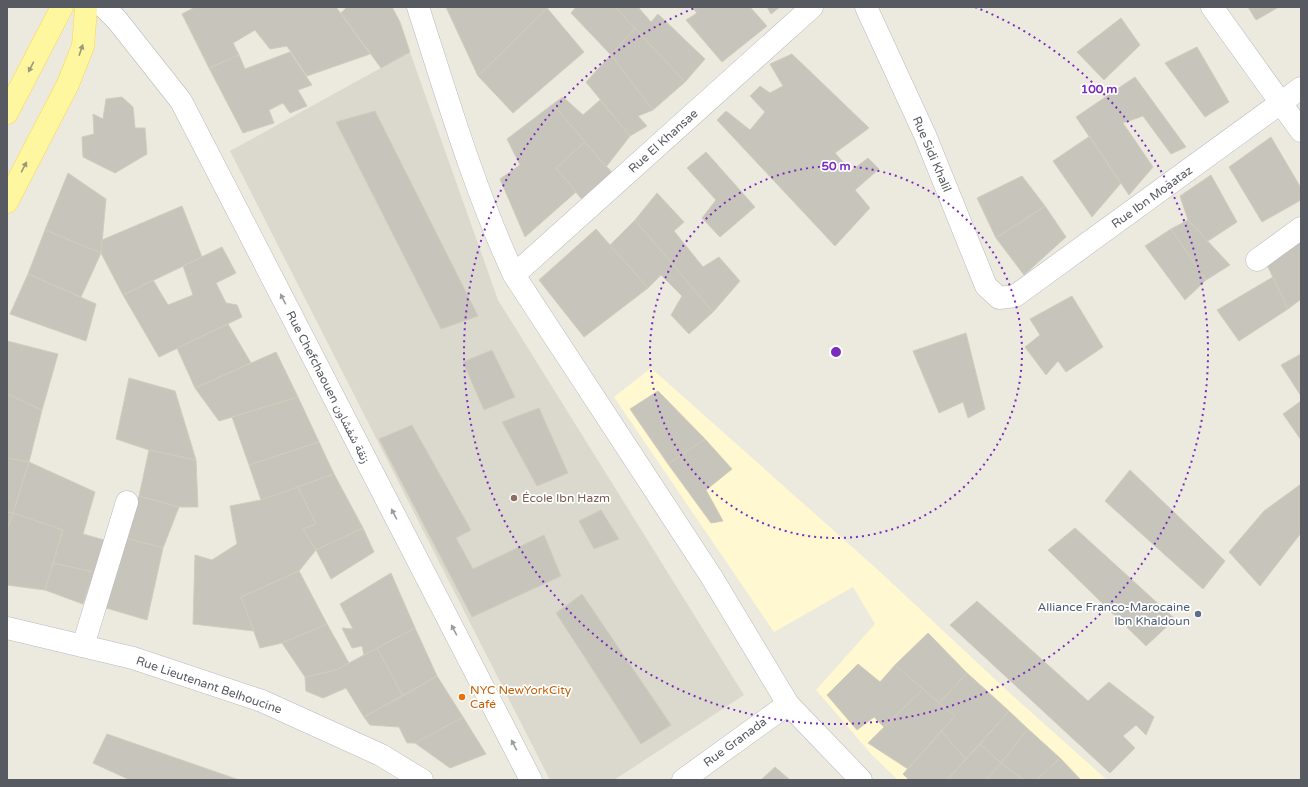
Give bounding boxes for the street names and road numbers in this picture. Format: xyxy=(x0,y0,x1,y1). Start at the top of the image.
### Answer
street label: Rue El Khansae xyxy=(626,106,701,176)
street label: Rue Sidi Khalil xyxy=(910,114,954,194)
street label: Rue Ibn Moaataz xyxy=(1109,163,1195,231)
street label: Rue Chefchaouen زنقة شفشاون xyxy=(283,309,373,466)
street label: Rue Lieutenant Belhoucine xyxy=(134,653,284,717)
street label: Rue Granada xyxy=(701,714,769,770)

